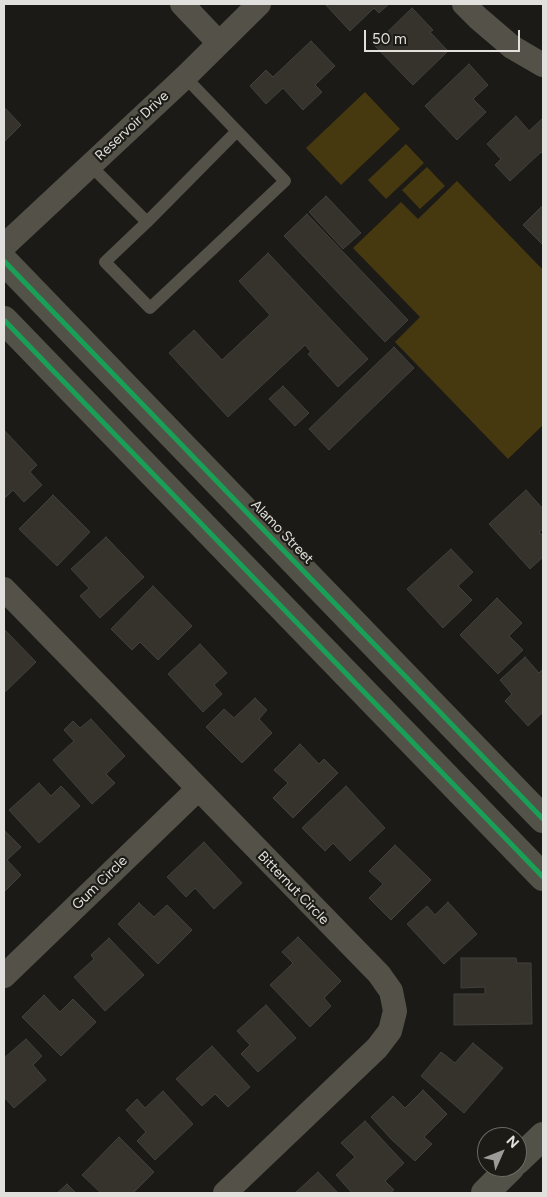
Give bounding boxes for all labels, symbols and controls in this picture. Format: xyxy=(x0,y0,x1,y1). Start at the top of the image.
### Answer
scale bar xyxy=(367,20,523,52)
text: 50 m xyxy=(372,30,407,48)
street label: Reservoir Drive xyxy=(92,88,172,164)
street label: Alamo Street xyxy=(247,497,317,567)
street label: Bitternut Circle xyxy=(254,848,332,928)
street label: Gum Circle xyxy=(69,853,131,913)
north arrow xyxy=(477,1127,527,1177)
text: N xyxy=(503,1132,522,1152)

